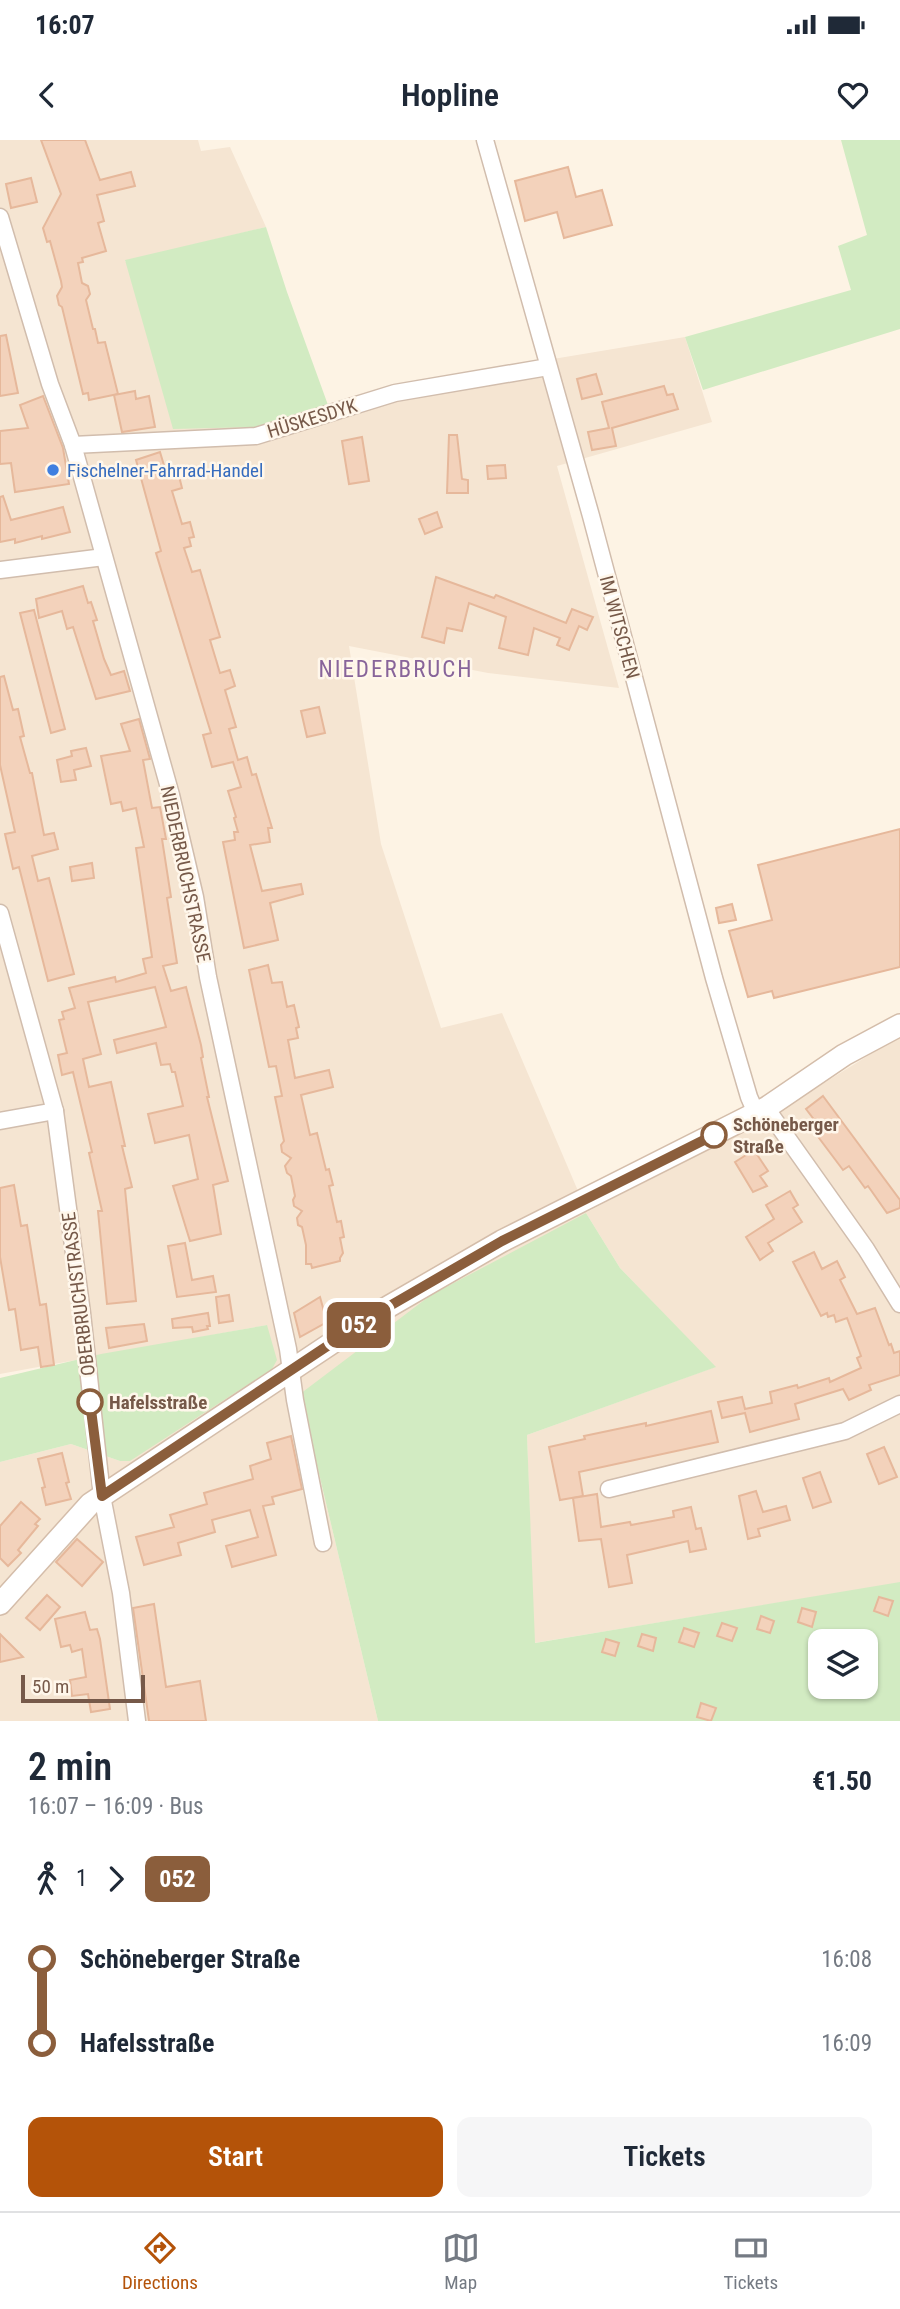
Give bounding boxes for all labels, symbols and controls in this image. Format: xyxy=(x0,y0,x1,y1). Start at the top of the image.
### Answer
text: 16:07 xyxy=(35,10,95,40)
icon: back xyxy=(28,76,66,114)
text: Hopline xyxy=(401,76,499,114)
icon: heart xyxy=(834,76,872,114)
street label: HÜSKESDYK xyxy=(264,394,360,443)
place label: Fischelner-Fahrrad-Handel xyxy=(67,459,263,482)
marker: Fischelner-Fahrrad-Handel xyxy=(45,462,61,478)
street label: IM WITSCHEN xyxy=(595,573,644,681)
district label: NIEDERBRUCH xyxy=(318,656,474,683)
street label: NIEDERBRUCHSTRASSE xyxy=(156,784,215,965)
place label: Schöneberger Straße xyxy=(733,1113,839,1158)
marker: Schöneberger Straße xyxy=(701,1122,727,1148)
street label: OBERBRUCHSTRASSE xyxy=(57,1211,100,1377)
line badge: 052 xyxy=(319,1302,399,1348)
text: 052 xyxy=(341,1311,377,1339)
marker: Hafelsstraße xyxy=(77,1389,103,1415)
place label: Hafelsstraße xyxy=(109,1391,207,1414)
map controls xyxy=(808,1629,878,1699)
button: layers xyxy=(808,1629,878,1699)
scale bar xyxy=(21,1672,145,1704)
text: 50 m xyxy=(32,1675,69,1698)
text: 2 min xyxy=(28,1745,112,1789)
text: €1.50 xyxy=(812,1766,872,1796)
text: 16:07 – 16:09 · Bus xyxy=(28,1793,204,1820)
icon: walk xyxy=(28,1860,66,1898)
icon: forward xyxy=(97,1860,135,1898)
text: 1 xyxy=(76,1865,87,1892)
text: 052 xyxy=(159,1865,196,1893)
text: Schöneberger Straße xyxy=(80,1944,300,1974)
text: 16:08 xyxy=(821,1946,872,1973)
text: Hafelsstraße xyxy=(80,2028,214,2058)
text: 16:09 xyxy=(821,2030,872,2057)
button: Start xyxy=(28,2117,443,2197)
button: Tickets xyxy=(457,2117,872,2197)
tab: Directions xyxy=(122,2229,198,2294)
tab: Map xyxy=(442,2229,480,2294)
tab: Tickets xyxy=(723,2229,778,2294)

